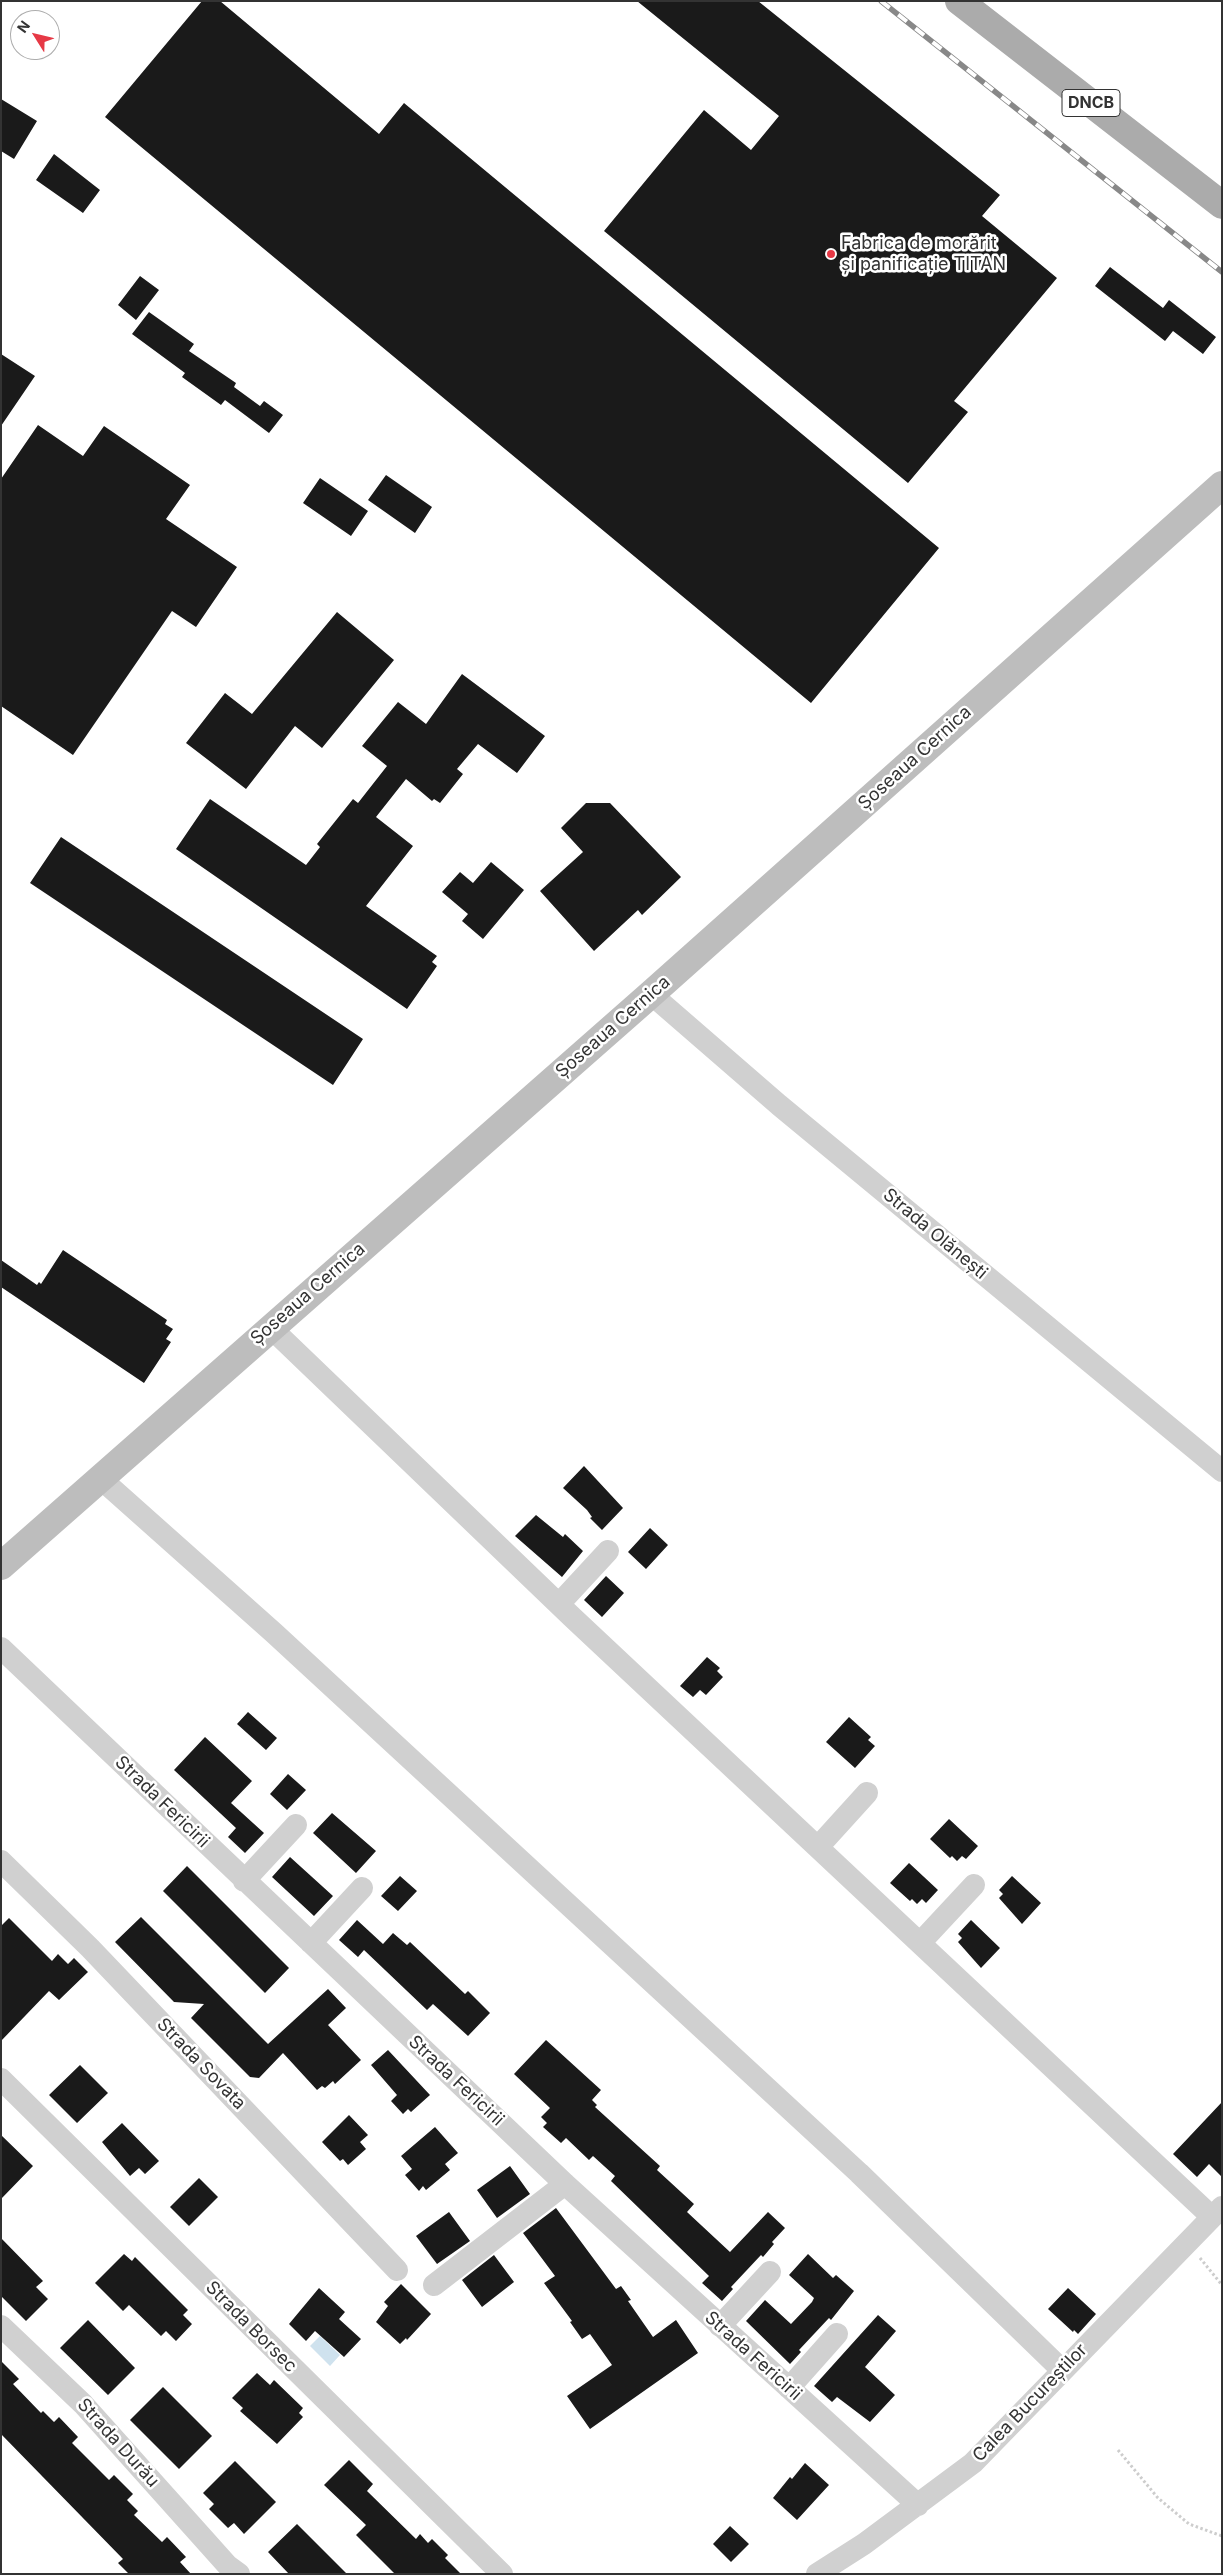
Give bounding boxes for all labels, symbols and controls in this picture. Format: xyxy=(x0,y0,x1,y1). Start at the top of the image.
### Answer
north arrow xyxy=(10,10,60,60)
text: N xyxy=(13,17,33,36)
road number: DNCB xyxy=(1062,90,1120,116)
place label: Fabrica de morărit și panificație TITAN xyxy=(841,233,1006,276)
marker: Fabrica de morărit și panificație TITAN xyxy=(825,248,837,260)
street label: Șoseaua Cernica xyxy=(854,702,976,814)
street label: Șoseaua Cernica xyxy=(551,971,675,1083)
street label: Strada Olănești xyxy=(878,1184,992,1284)
street label: Șoseaua Cernica xyxy=(246,1238,370,1350)
street label: Strada Fericirii xyxy=(110,1752,214,1852)
street label: Strada Sovata xyxy=(152,2014,250,2114)
street label: Strada Fericirii xyxy=(404,2031,508,2131)
street label: Strada Borsec xyxy=(201,2277,301,2377)
street label: Strada Fericirii xyxy=(700,2307,806,2405)
street label: Calea Bucureștilor xyxy=(968,2340,1092,2466)
street label: Strada Durău xyxy=(73,2394,163,2492)

